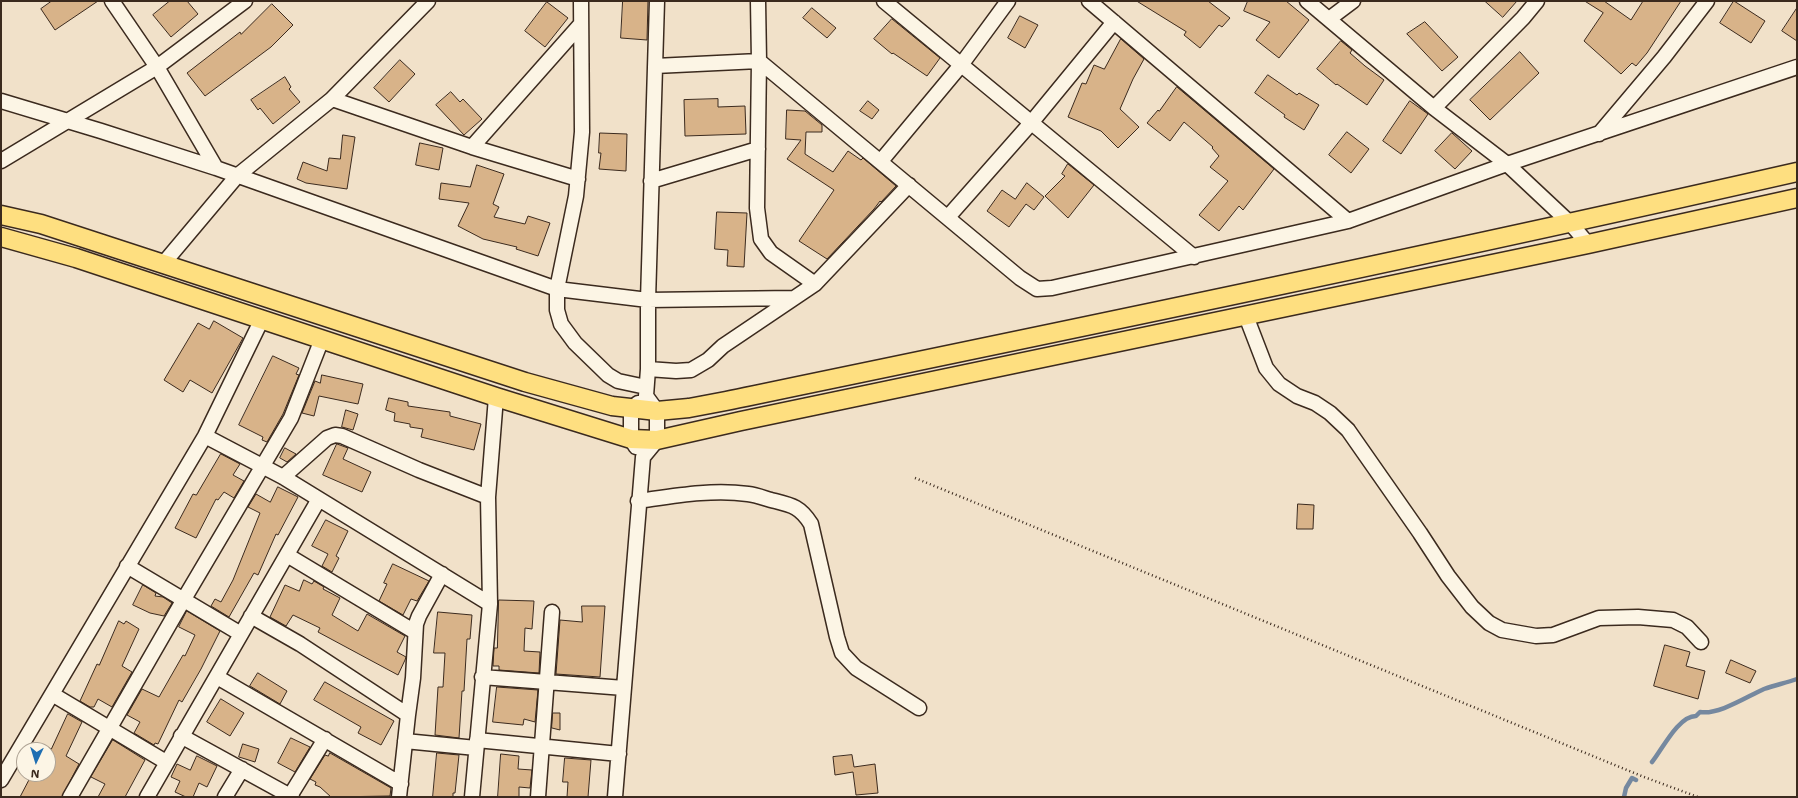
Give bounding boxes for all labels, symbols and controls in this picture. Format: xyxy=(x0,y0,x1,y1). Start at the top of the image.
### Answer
north arrow xyxy=(16,742,56,782)
text: N xyxy=(30,766,40,781)

